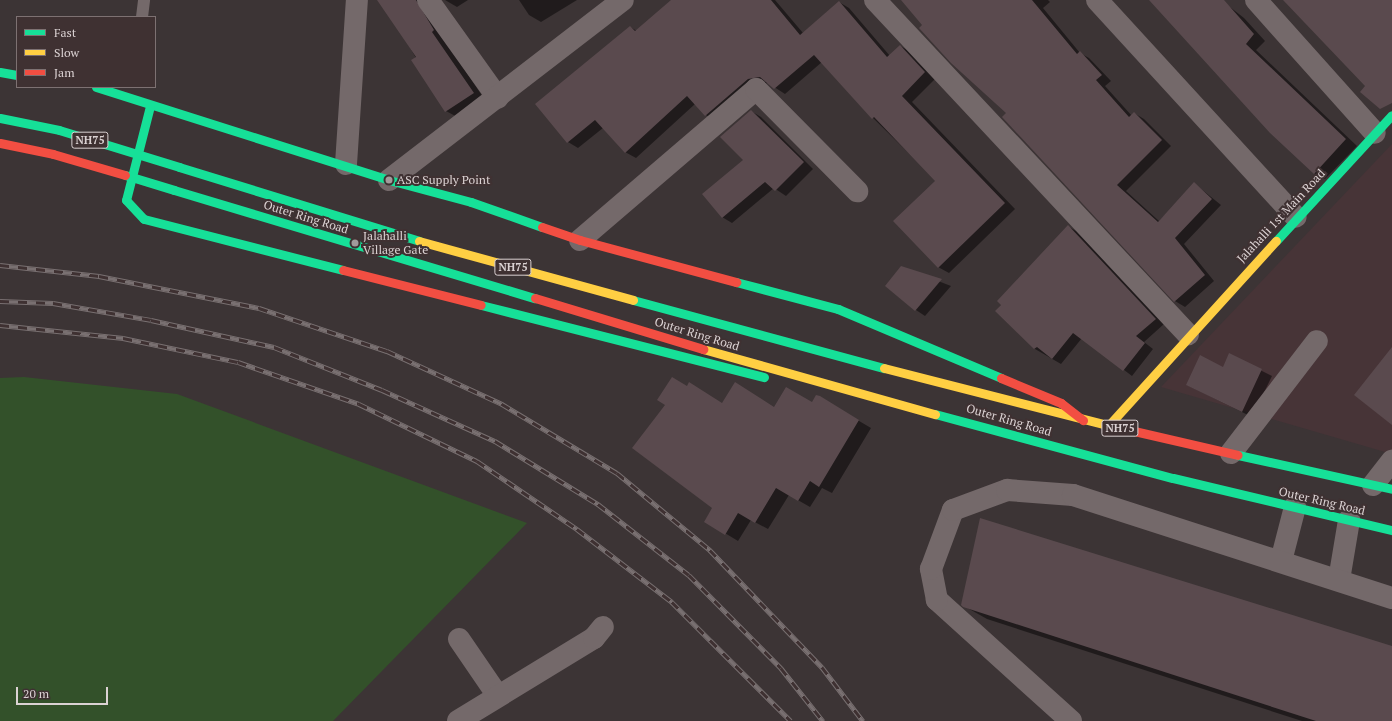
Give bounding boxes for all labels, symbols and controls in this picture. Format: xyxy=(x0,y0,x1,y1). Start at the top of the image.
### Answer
legend xyxy=(16,16,156,88)
text: Fast xyxy=(54,25,76,40)
text: Slow xyxy=(54,45,79,60)
text: Jam xyxy=(54,65,75,80)
road number: NH75 xyxy=(71,131,109,149)
street label: Jalahalli 1st Main Road xyxy=(1234,166,1328,266)
place label: ASC Supply Point xyxy=(397,173,490,187)
marker: ASC Supply Point xyxy=(384,175,394,185)
street label: Outer Ring Road xyxy=(262,197,350,237)
place label: Jalahalli Village Gate xyxy=(363,229,428,257)
marker: Jalahalli Village Gate xyxy=(350,238,360,248)
road number: NH75 xyxy=(494,258,532,276)
street label: Outer Ring Road xyxy=(653,314,741,354)
street label: Outer Ring Road xyxy=(965,401,1053,439)
road number: NH75 xyxy=(1101,419,1139,437)
street label: Outer Ring Road xyxy=(1277,484,1367,518)
scale bar xyxy=(18,679,110,705)
text: 20 m xyxy=(23,686,49,701)

